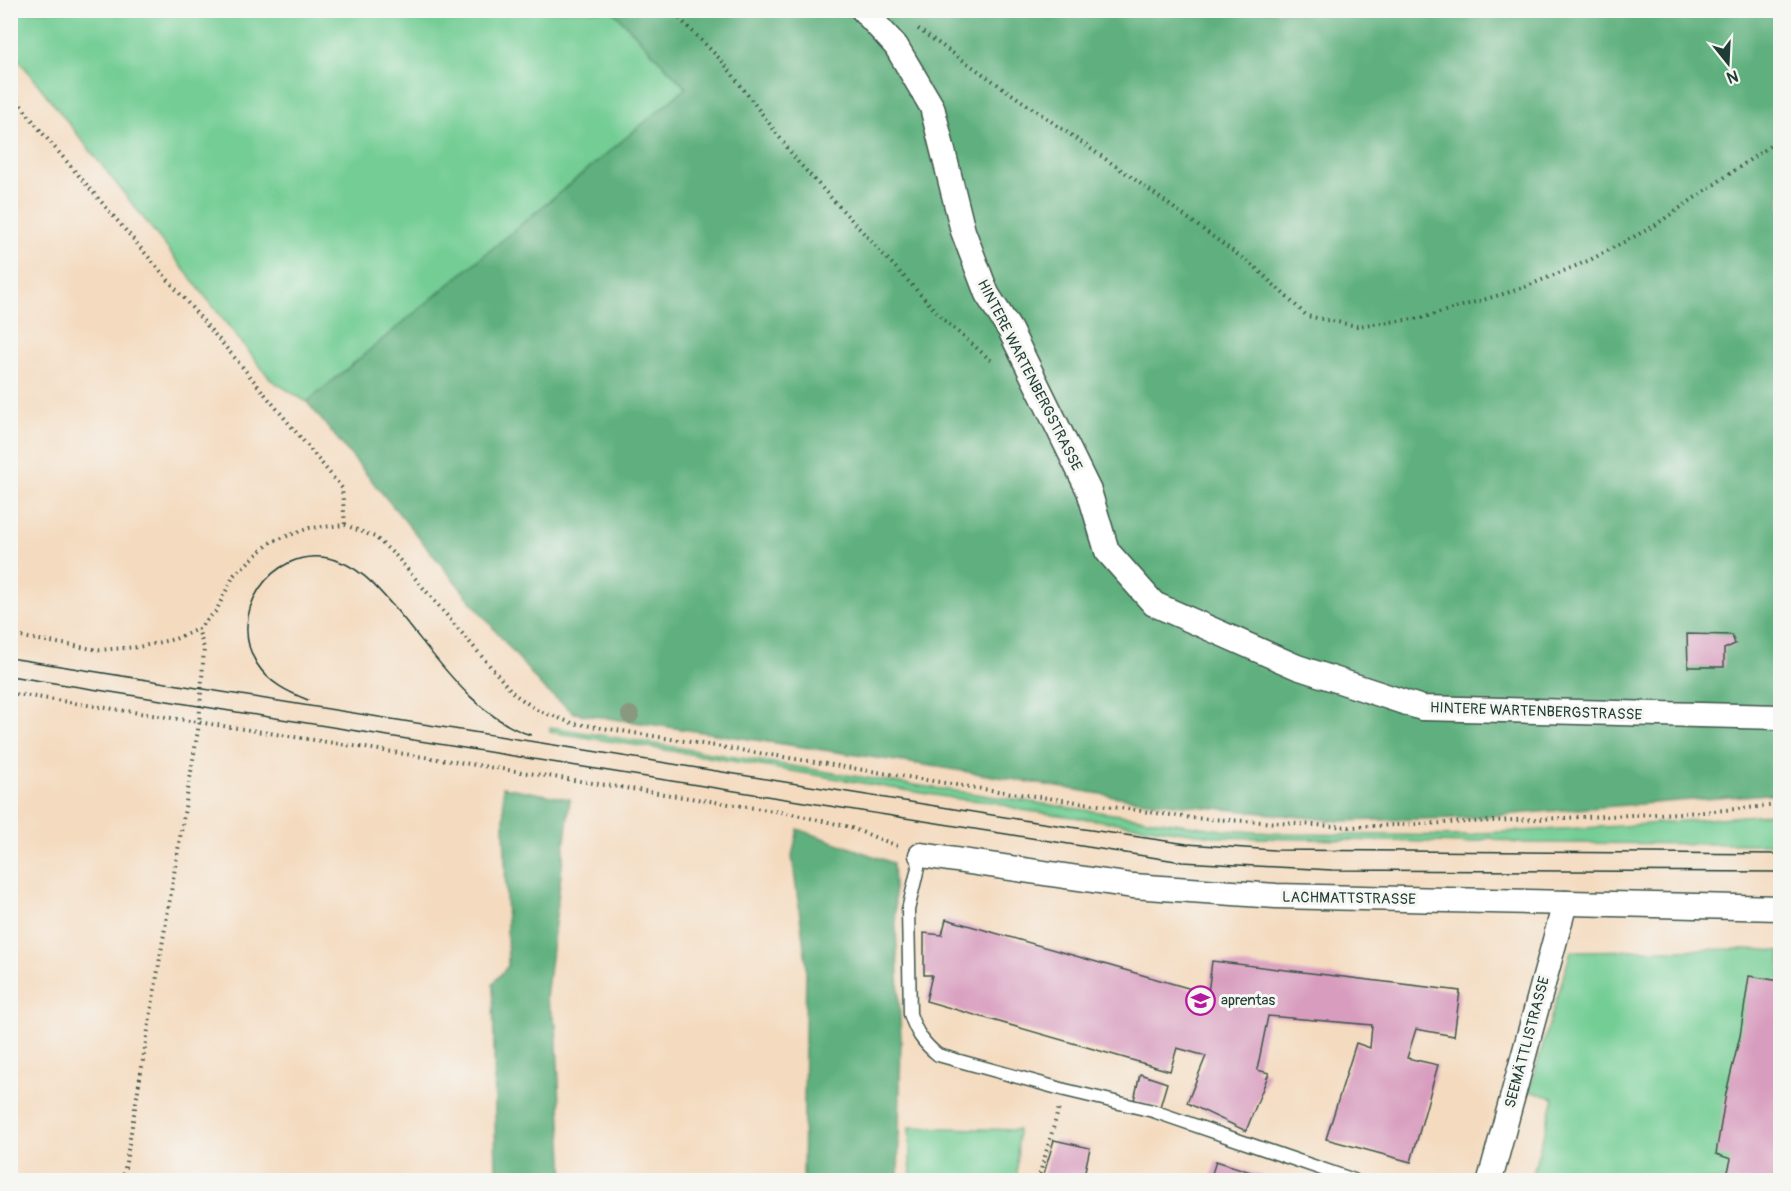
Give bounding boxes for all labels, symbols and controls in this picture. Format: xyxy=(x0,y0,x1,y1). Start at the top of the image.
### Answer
north arrow xyxy=(1698,33,1758,93)
text: N xyxy=(1724,65,1741,88)
street label: HINTERE WARTENBERGSTRASSE xyxy=(973,276,1086,474)
street label: HINTERE WARTENBERGSTRASSE xyxy=(1430,698,1643,725)
street label: LACHMATTSTRASSE xyxy=(1282,888,1416,909)
street label: SEEMÄTTLISTRASSE xyxy=(1501,974,1554,1110)
school or university icon: aprentas xyxy=(1184,984,1216,1016)
place label: aprentas xyxy=(1221,991,1276,1010)

